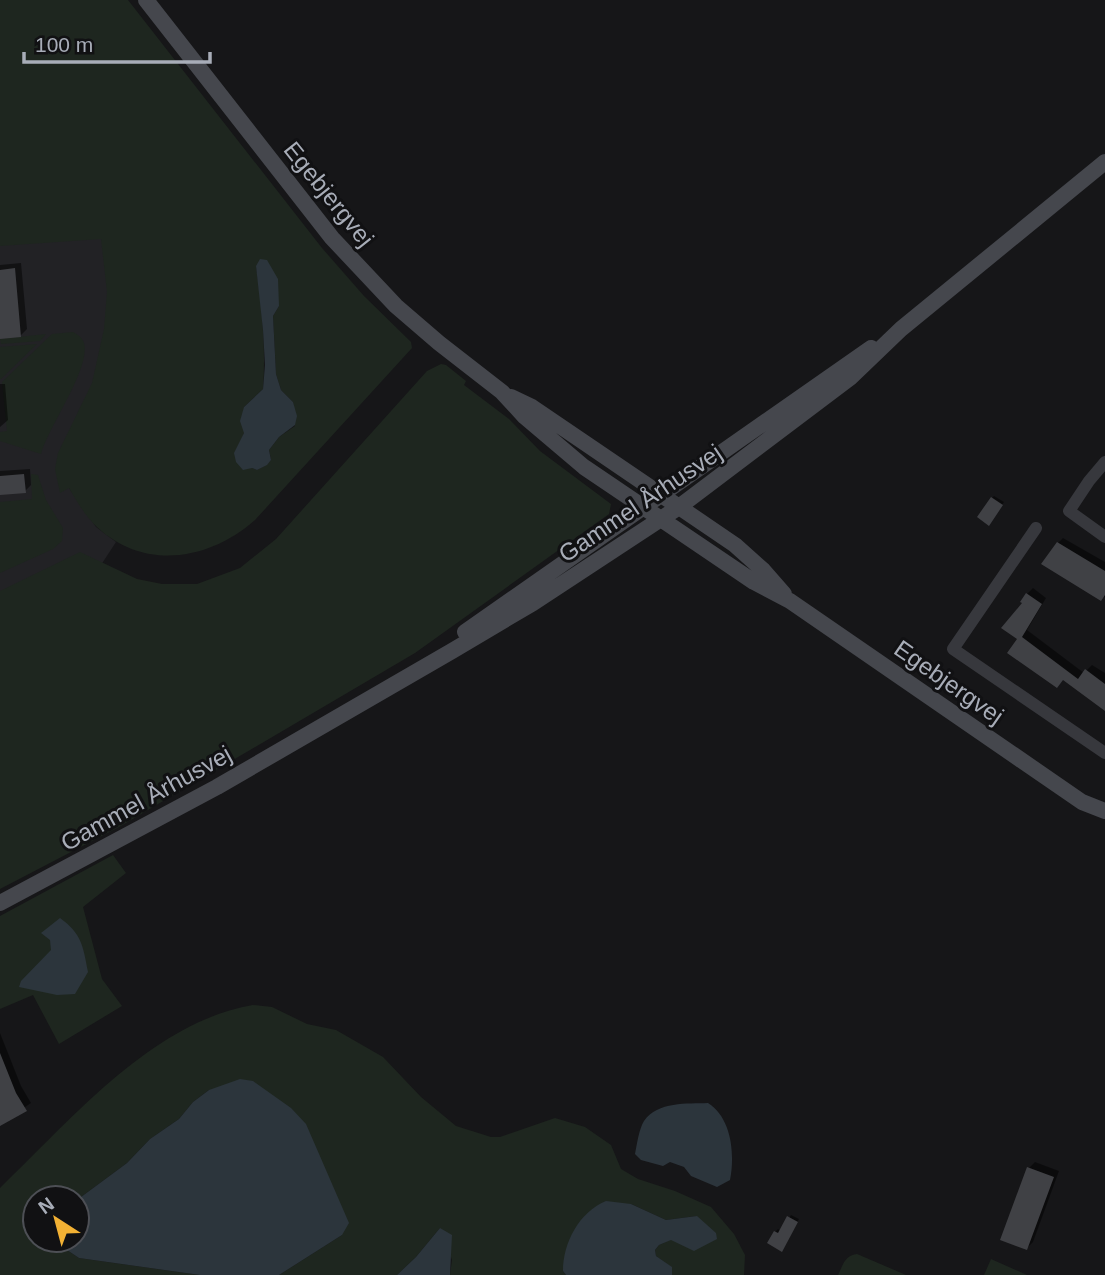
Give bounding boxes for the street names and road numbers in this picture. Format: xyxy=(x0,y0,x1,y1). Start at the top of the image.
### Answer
street label: Egebjergvej xyxy=(279,136,379,252)
street label: Gammel Århusvej xyxy=(553,438,727,568)
street label: Egebjergvej xyxy=(889,635,1009,729)
street label: Gammel Århusvej xyxy=(56,740,236,856)

